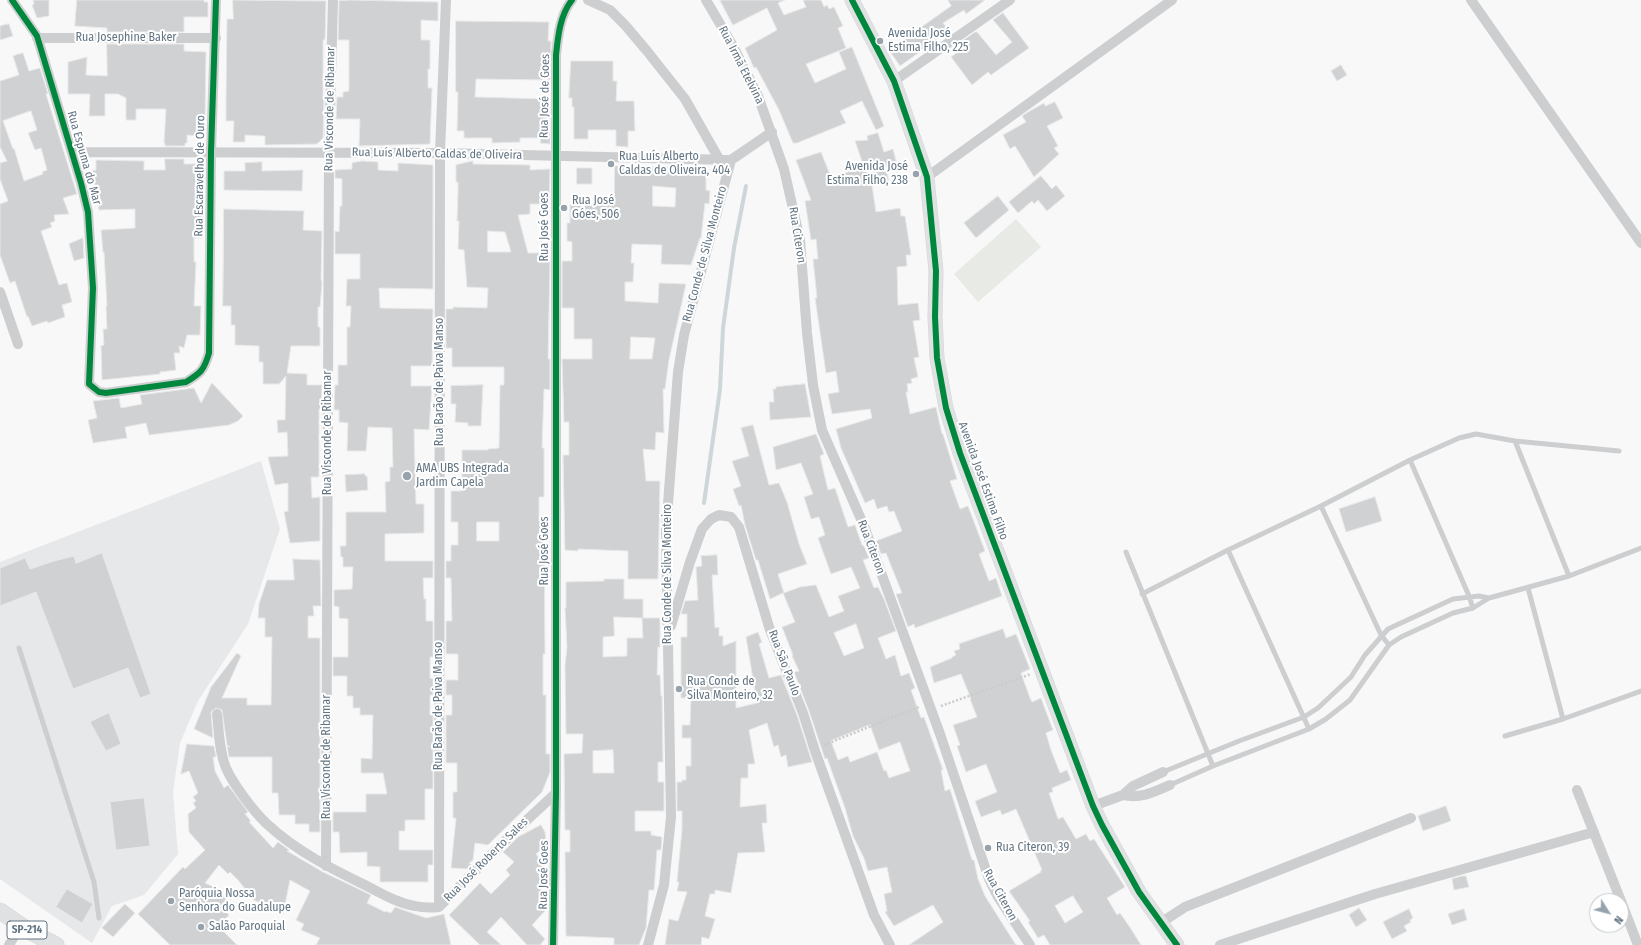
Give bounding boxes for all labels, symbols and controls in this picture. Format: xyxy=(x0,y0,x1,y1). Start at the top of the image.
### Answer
street label: Rua Irmã Etelvina xyxy=(715,24,767,106)
place label: Avenida José Estima Filho, 225 xyxy=(888,27,969,55)
street label: Rua Josephine Baker xyxy=(75,31,177,45)
marker: Avenida José Estima Filho, 225 xyxy=(875,36,885,46)
street label: Rua Visconde de Ribamar xyxy=(322,47,338,171)
street label: Rua José de Goes xyxy=(537,54,553,138)
street label: Rua Espuma do Mar xyxy=(64,109,104,207)
street label: Rua Escaravelho de Ouro xyxy=(192,115,208,237)
street label: Rua Luís Alberto Caldas de Oliveira xyxy=(352,145,522,163)
place label: Rua Luís Alberto Caldas de Oliveira, 404 xyxy=(619,150,730,178)
marker: Rua Luís Alberto Caldas de Oliveira, 404 xyxy=(606,159,616,169)
place label: Avenida José Estima Filho, 238 xyxy=(827,160,908,188)
marker: Avenida José Estima Filho, 238 xyxy=(911,169,921,179)
street label: Rua Conde de Silva Monteiro xyxy=(680,184,730,324)
street label: Rua José Goes xyxy=(538,192,552,262)
place label: Rua José Góes, 506 xyxy=(572,194,619,222)
marker: Rua José Góes, 506 xyxy=(559,203,569,213)
street label: Rua Citeron xyxy=(785,206,809,264)
street label: Rua Barão de Paiva Manso xyxy=(433,318,447,446)
street label: Rua Visconde de Ribamar xyxy=(321,371,335,495)
street label: Avenida José Estima Filho xyxy=(955,420,1011,542)
place label: AMA UBS Integrada Jardim Capela xyxy=(416,462,509,490)
marker: AMA UBS Integrada Jardim Capela xyxy=(401,470,413,482)
street label: Rua Conde de Silva Monteiro xyxy=(661,504,675,644)
street label: Rua José Goes xyxy=(538,516,552,586)
street label: Rua Citeron xyxy=(854,518,888,576)
street label: Rua São Paulo xyxy=(765,628,803,698)
street label: Rua Barão de Paiva Manso xyxy=(432,642,446,770)
place label: Rua Conde de Silva Monteiro, 32 xyxy=(687,675,773,703)
marker: Rua Conde de Silva Monteiro, 32 xyxy=(674,684,684,694)
street label: Rua Visconde de Ribamar xyxy=(320,695,334,819)
street label: Rua José Roberto Sales xyxy=(441,815,531,905)
street label: Rua José Goes xyxy=(536,840,552,910)
place label: Rua Citeron, 39 xyxy=(996,841,1069,855)
marker: Rua Citeron, 39 xyxy=(983,843,993,853)
street label: Rua Citeron xyxy=(980,867,1020,923)
place label: Paróquia Nossa Senhora do Guadalupe xyxy=(179,887,291,915)
north arrow xyxy=(1589,893,1629,933)
marker: Paróquia Nossa Senhora do Guadalupe xyxy=(166,896,176,906)
text: N xyxy=(1611,913,1626,926)
place label: Salão Paroquial xyxy=(209,920,285,934)
road number: SP-214 xyxy=(7,921,47,939)
marker: Salão Paroquial xyxy=(196,922,206,932)

